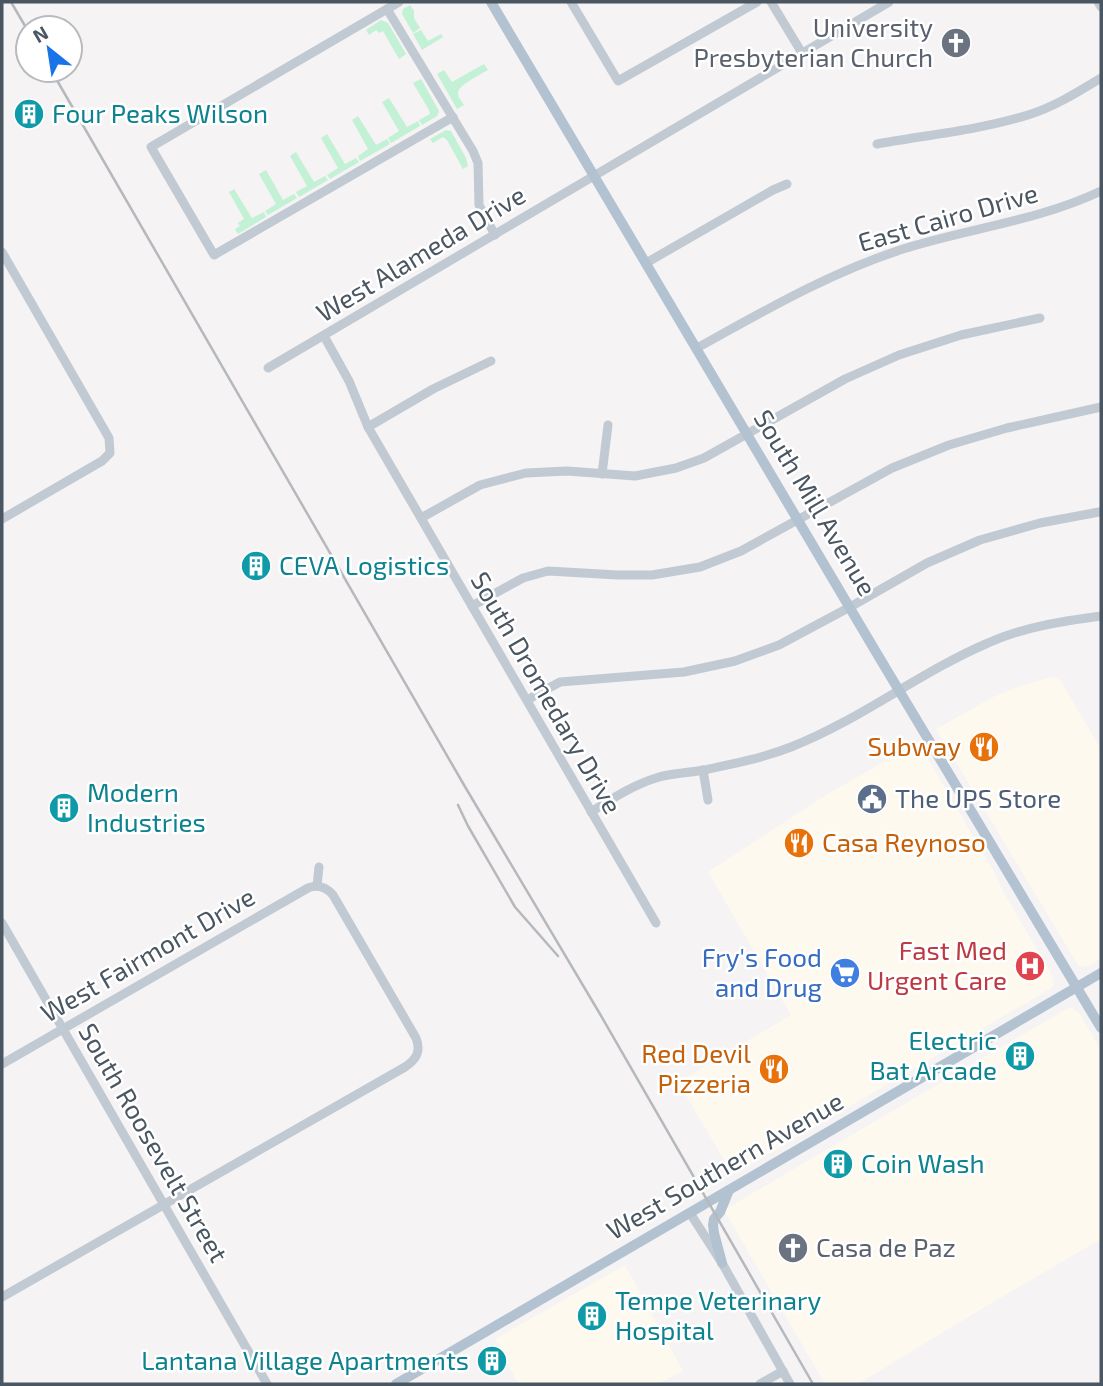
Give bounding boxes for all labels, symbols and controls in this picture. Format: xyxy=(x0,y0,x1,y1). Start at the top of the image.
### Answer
place label: University Presbyterian Church xyxy=(693,11,933,72)
north arrow xyxy=(14,14,84,84)
text: N xyxy=(29,20,52,47)
church icon: University Presbyterian Church xyxy=(939,26,973,60)
building icon: Four Peaks Wilson xyxy=(12,97,46,131)
place label: Four Peaks Wilson xyxy=(52,97,268,128)
street label: East Cairo Drive xyxy=(854,176,1041,257)
street label: West Alameda Drive xyxy=(310,178,530,327)
street label: South Mill Avenue xyxy=(749,404,884,601)
building icon: CEVA Logistics xyxy=(239,549,273,583)
place label: CEVA Logistics xyxy=(279,549,449,580)
street label: South Dromedary Drive xyxy=(465,566,629,819)
place label: Subway xyxy=(867,730,961,761)
restaurant icon: Subway xyxy=(967,730,1001,764)
place label: Modern Industries xyxy=(87,776,206,837)
public building icon: The UPS Store xyxy=(855,782,889,816)
place label: The UPS Store xyxy=(895,782,1061,813)
building icon: Modern Industries xyxy=(47,791,81,825)
restaurant icon: Casa Reynoso xyxy=(782,826,816,860)
place label: Casa Reynoso xyxy=(822,826,986,857)
street label: West Fairmont Drive xyxy=(35,880,260,1028)
place label: Fast Med Urgent Care xyxy=(867,934,1007,995)
place label: Fry's Food and Drug xyxy=(702,941,822,1002)
hospital icon: Fast Med Urgent Care xyxy=(1013,949,1047,983)
supermarket icon: Fry's Food and Drug xyxy=(828,956,862,990)
street label: South Roosevelt Street xyxy=(73,1017,235,1267)
place label: Electric Bat Arcade xyxy=(869,1024,997,1085)
place label: Red Devil Pizzeria xyxy=(641,1037,751,1098)
building icon: Electric Bat Arcade xyxy=(1003,1039,1037,1073)
restaurant icon: Red Devil Pizzeria xyxy=(757,1052,791,1086)
street label: West Southern Avenue xyxy=(600,1084,848,1245)
building icon: Coin Wash xyxy=(821,1147,855,1181)
place label: Coin Wash xyxy=(861,1147,985,1178)
church icon: Casa de Paz xyxy=(776,1231,810,1265)
place label: Casa de Paz xyxy=(816,1231,956,1262)
place label: Tempe Veterinary Hospital xyxy=(615,1284,822,1345)
building icon: Tempe Veterinary Hospital xyxy=(575,1299,609,1333)
place label: Lantana Village Apartments xyxy=(141,1344,469,1375)
building icon: Lantana Village Apartments xyxy=(475,1344,509,1378)

